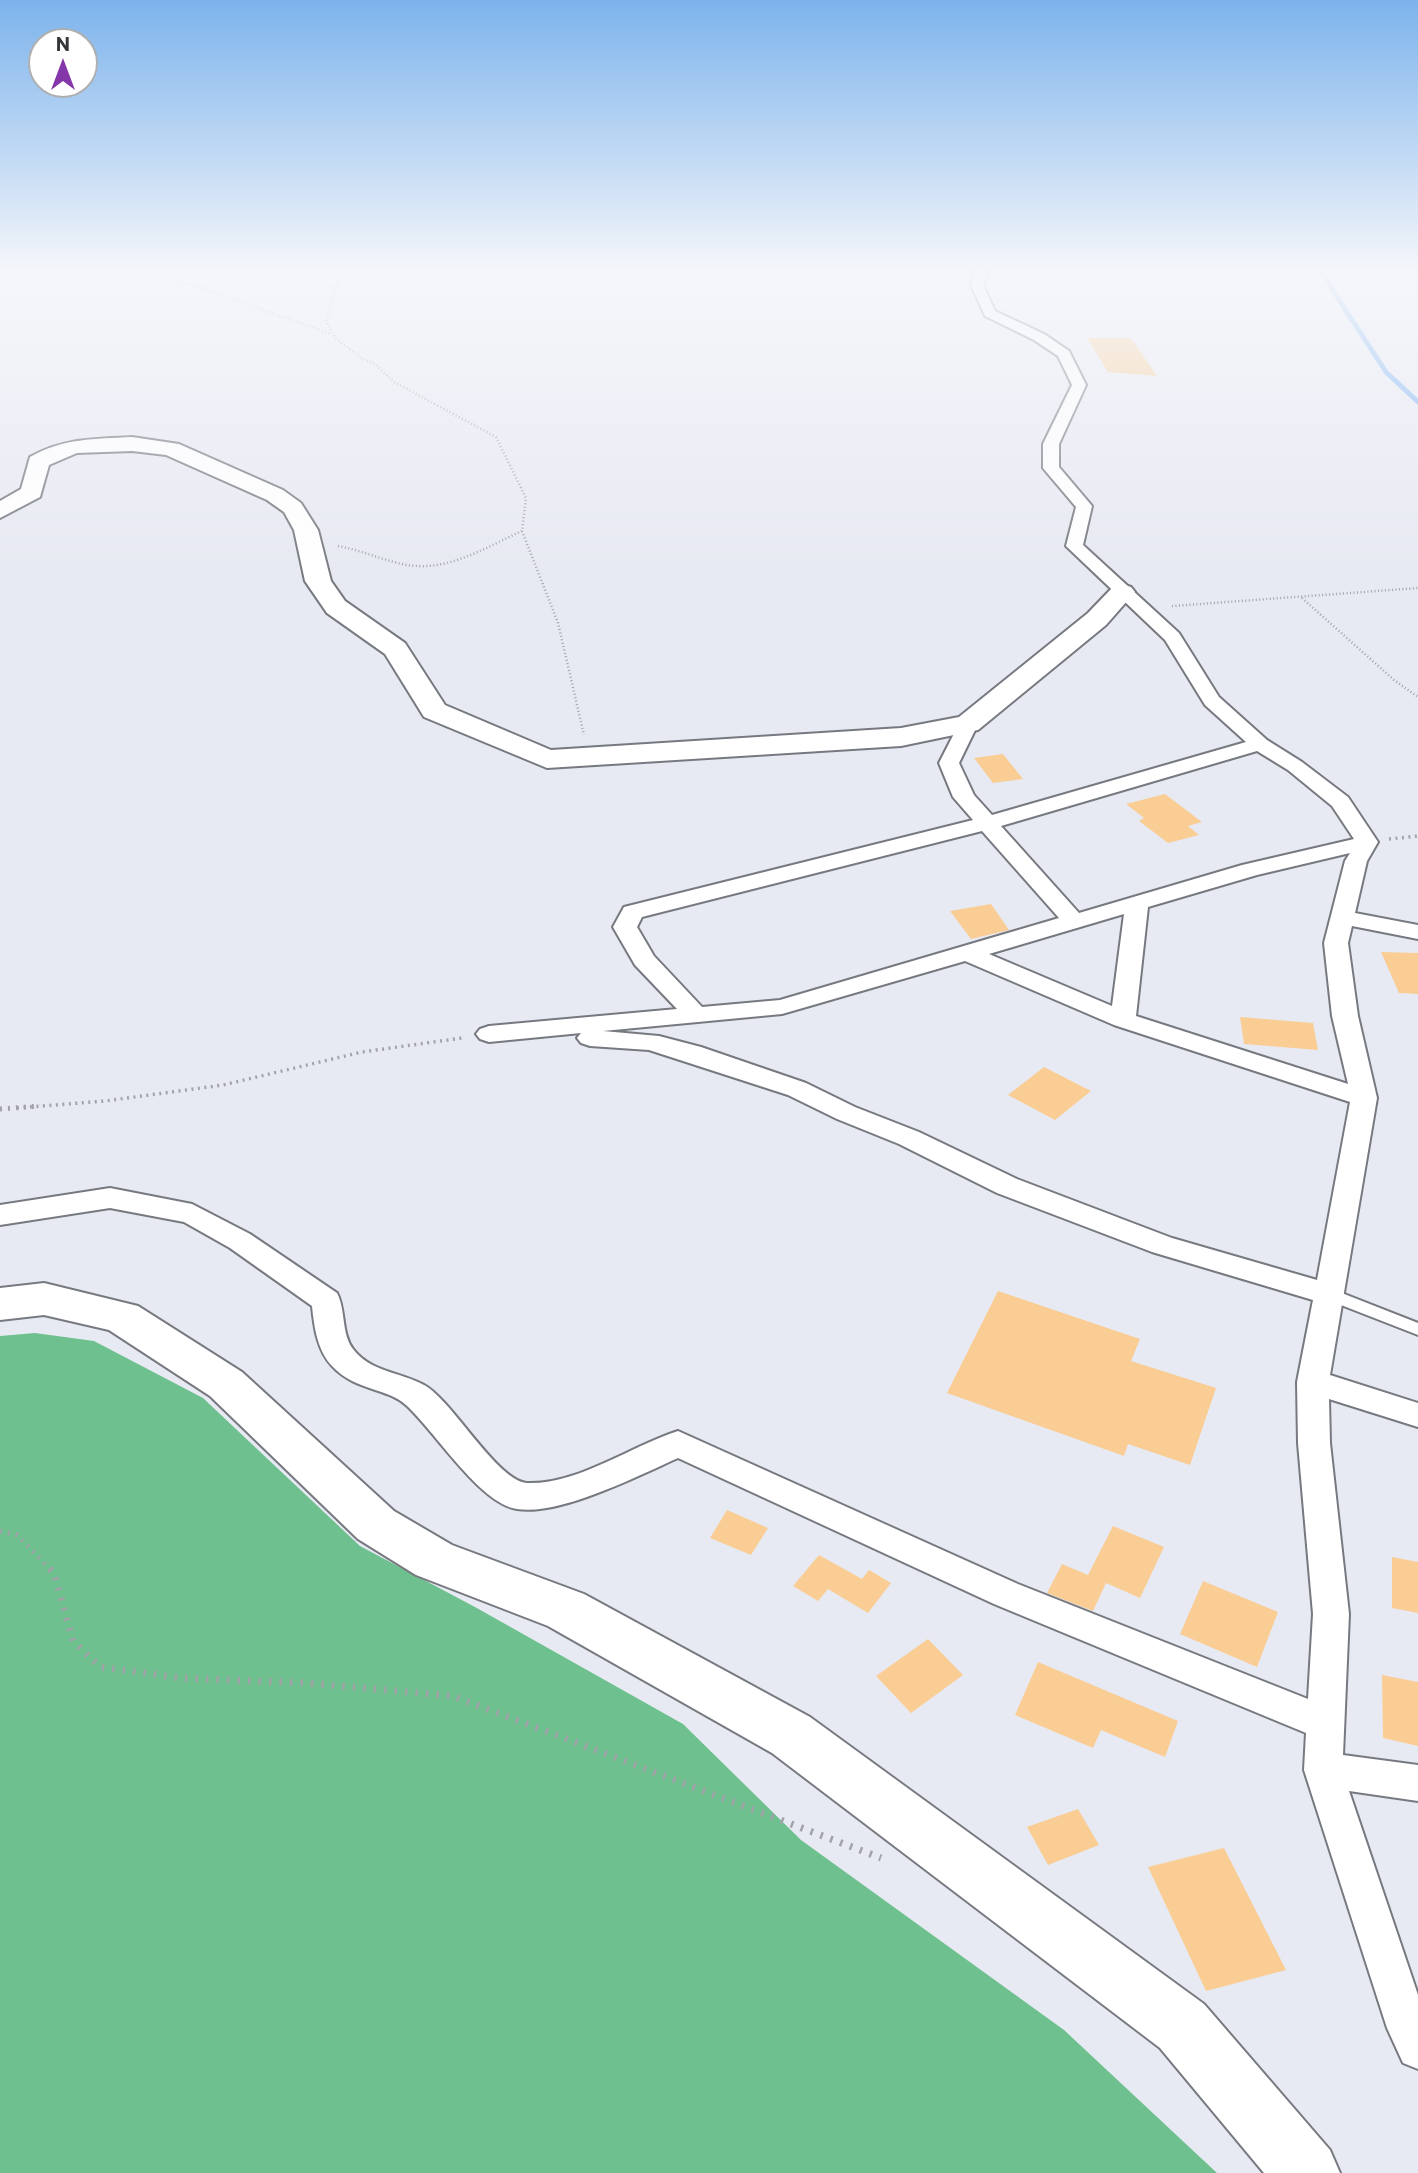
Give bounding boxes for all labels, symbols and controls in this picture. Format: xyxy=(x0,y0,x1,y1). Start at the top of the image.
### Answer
north arrow xyxy=(28,28,98,98)
text: N xyxy=(56,32,70,55)

